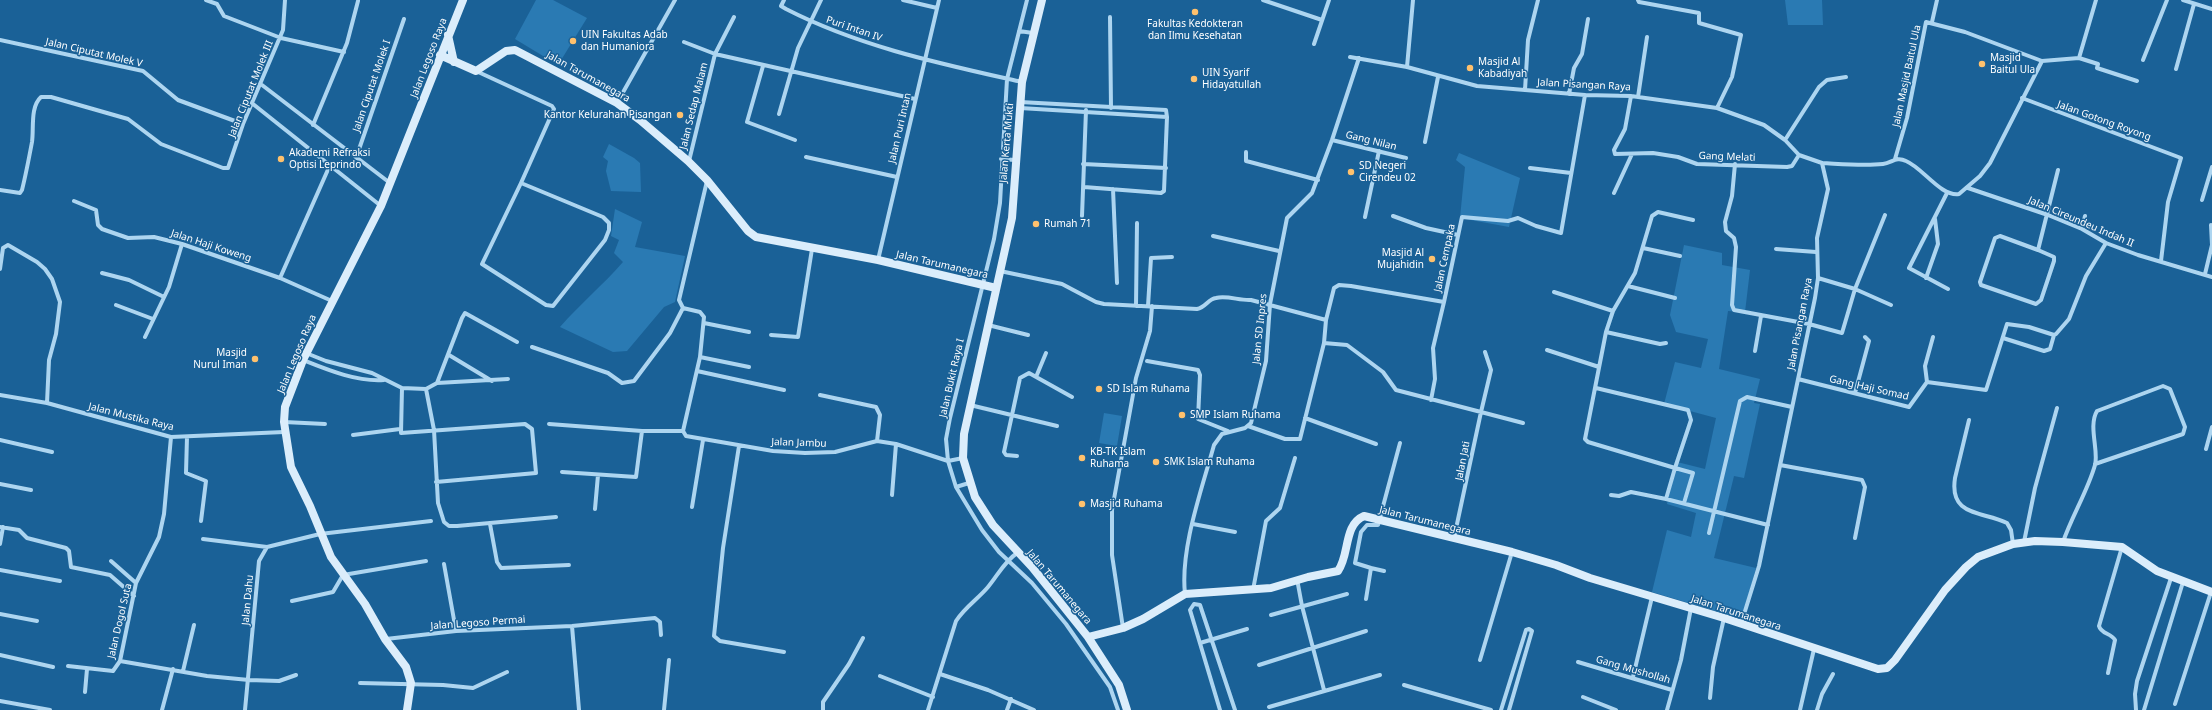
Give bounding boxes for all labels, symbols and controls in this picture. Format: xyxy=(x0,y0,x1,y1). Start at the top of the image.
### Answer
marker: Fakultas Kedokteran dan Ilmu Kesehatan xyxy=(1190,7,1200,17)
street label: Puri Intan IV xyxy=(824,14,884,44)
street label: Jalan Legoso Raya xyxy=(408,16,450,100)
place label: Fakultas Kedokteran dan Ilmu Kesehatan xyxy=(1147,18,1243,42)
street label: Jalan Masjid Baitul Ula xyxy=(1890,24,1924,128)
place label: UIN Fakultas Adab dan Humaniora xyxy=(581,29,668,52)
street label: Jalan Ciputat Molek V xyxy=(44,36,144,70)
marker: UIN Fakultas Adab dan Humaniora xyxy=(568,36,578,46)
street label: Jalan Ciputat Molek I xyxy=(351,38,393,134)
street label: Jalan Ciputat Molek III xyxy=(226,39,276,139)
street label: Jalan Tarumanegara xyxy=(544,49,632,105)
place label: Masjid Baitul Ula xyxy=(1990,52,2035,76)
place label: Masjid Al Kabadiyah xyxy=(1478,56,1527,80)
marker: Masjid Baitul Ula xyxy=(1977,59,1987,69)
street label: Jalan Sedap Malam xyxy=(677,61,711,151)
marker: Masjid Al Kabadiyah xyxy=(1465,63,1475,73)
place label: UIN Syarif Hidayatullah xyxy=(1202,67,1261,90)
marker: UIN Syarif Hidayatullah xyxy=(1189,74,1199,84)
street label: Jalan Pisangan Raya xyxy=(1537,77,1631,93)
street label: Jalan Puri Intan xyxy=(886,92,914,164)
street label: Jalan Gotong Royong xyxy=(2056,98,2152,144)
street label: Jalan Kerta Mukti xyxy=(998,103,1016,183)
place label: Kantor Kelurahan Pisangan xyxy=(544,109,672,121)
marker: Kantor Kelurahan Pisangan xyxy=(675,110,685,120)
street label: Gang Nilan xyxy=(1344,129,1398,153)
place label: Akademi Refraksi Optisi Leprindo xyxy=(289,147,370,170)
street label: Gang Melati xyxy=(1698,150,1756,164)
marker: Akademi Refraksi Optisi Leprindo xyxy=(276,154,286,164)
place label: SD Negeri Cirendeu 02 xyxy=(1359,160,1416,184)
marker: SD Negeri Cirendeu 02 xyxy=(1346,167,1356,177)
street label: Jalan Cireundeu Indah II xyxy=(2026,194,2136,250)
place label: Rumah 71 xyxy=(1044,218,1092,230)
marker: Rumah 71 xyxy=(1031,219,1041,229)
street label: Jalan Cempaka xyxy=(1432,223,1458,293)
street label: Jalan Haji Koweng xyxy=(169,227,253,265)
place label: Masjid Al Mujahidin xyxy=(1377,247,1424,270)
street label: Jalan Tarumanegara xyxy=(895,249,989,281)
marker: Masjid Al Mujahidin xyxy=(1427,254,1437,264)
street label: Jalan Pisangan Raya xyxy=(1785,277,1815,371)
street label: Jalan SD Inpres xyxy=(1250,293,1270,365)
street label: Jalan Legoso Raya xyxy=(275,313,319,395)
street label: Jalan Bukit Raya I xyxy=(937,337,967,419)
place label: Masjid Nurul Iman xyxy=(193,347,247,370)
marker: Masjid Nurul Iman xyxy=(250,354,260,364)
street label: Gang Haji Somad xyxy=(1828,373,1910,403)
place label: SD Islam Ruhama xyxy=(1107,383,1190,395)
marker: SD Islam Ruhama xyxy=(1094,384,1104,394)
street label: Jalan Mustika Raya xyxy=(87,401,175,433)
place label: SMP Islam Ruhama xyxy=(1190,409,1281,421)
marker: SMP Islam Ruhama xyxy=(1177,410,1187,420)
street label: Jalan Jambu xyxy=(771,436,827,450)
street label: Jalan Jati xyxy=(1453,440,1473,482)
place label: KB-TK Islam Ruhama xyxy=(1090,446,1146,470)
marker: KB-TK Islam Ruhama xyxy=(1077,453,1087,463)
place label: SMK Islam Ruhama xyxy=(1164,456,1255,468)
marker: SMK Islam Ruhama xyxy=(1151,457,1161,467)
place label: Masjid Ruhama xyxy=(1090,498,1163,510)
marker: Masjid Ruhama xyxy=(1077,499,1087,509)
street label: Jalan Tarumanegara xyxy=(1378,504,1472,538)
street label: Jalan Tarumanegara xyxy=(1024,547,1094,627)
street label: Jalan Dahu xyxy=(240,574,256,626)
street label: Jalan Dogol Suta xyxy=(106,582,134,660)
street label: Jalan Tarumanegara xyxy=(1689,593,1783,633)
street label: Jalan Legoso Permai xyxy=(430,614,526,632)
street label: Gang Mushollah xyxy=(1594,654,1672,686)

